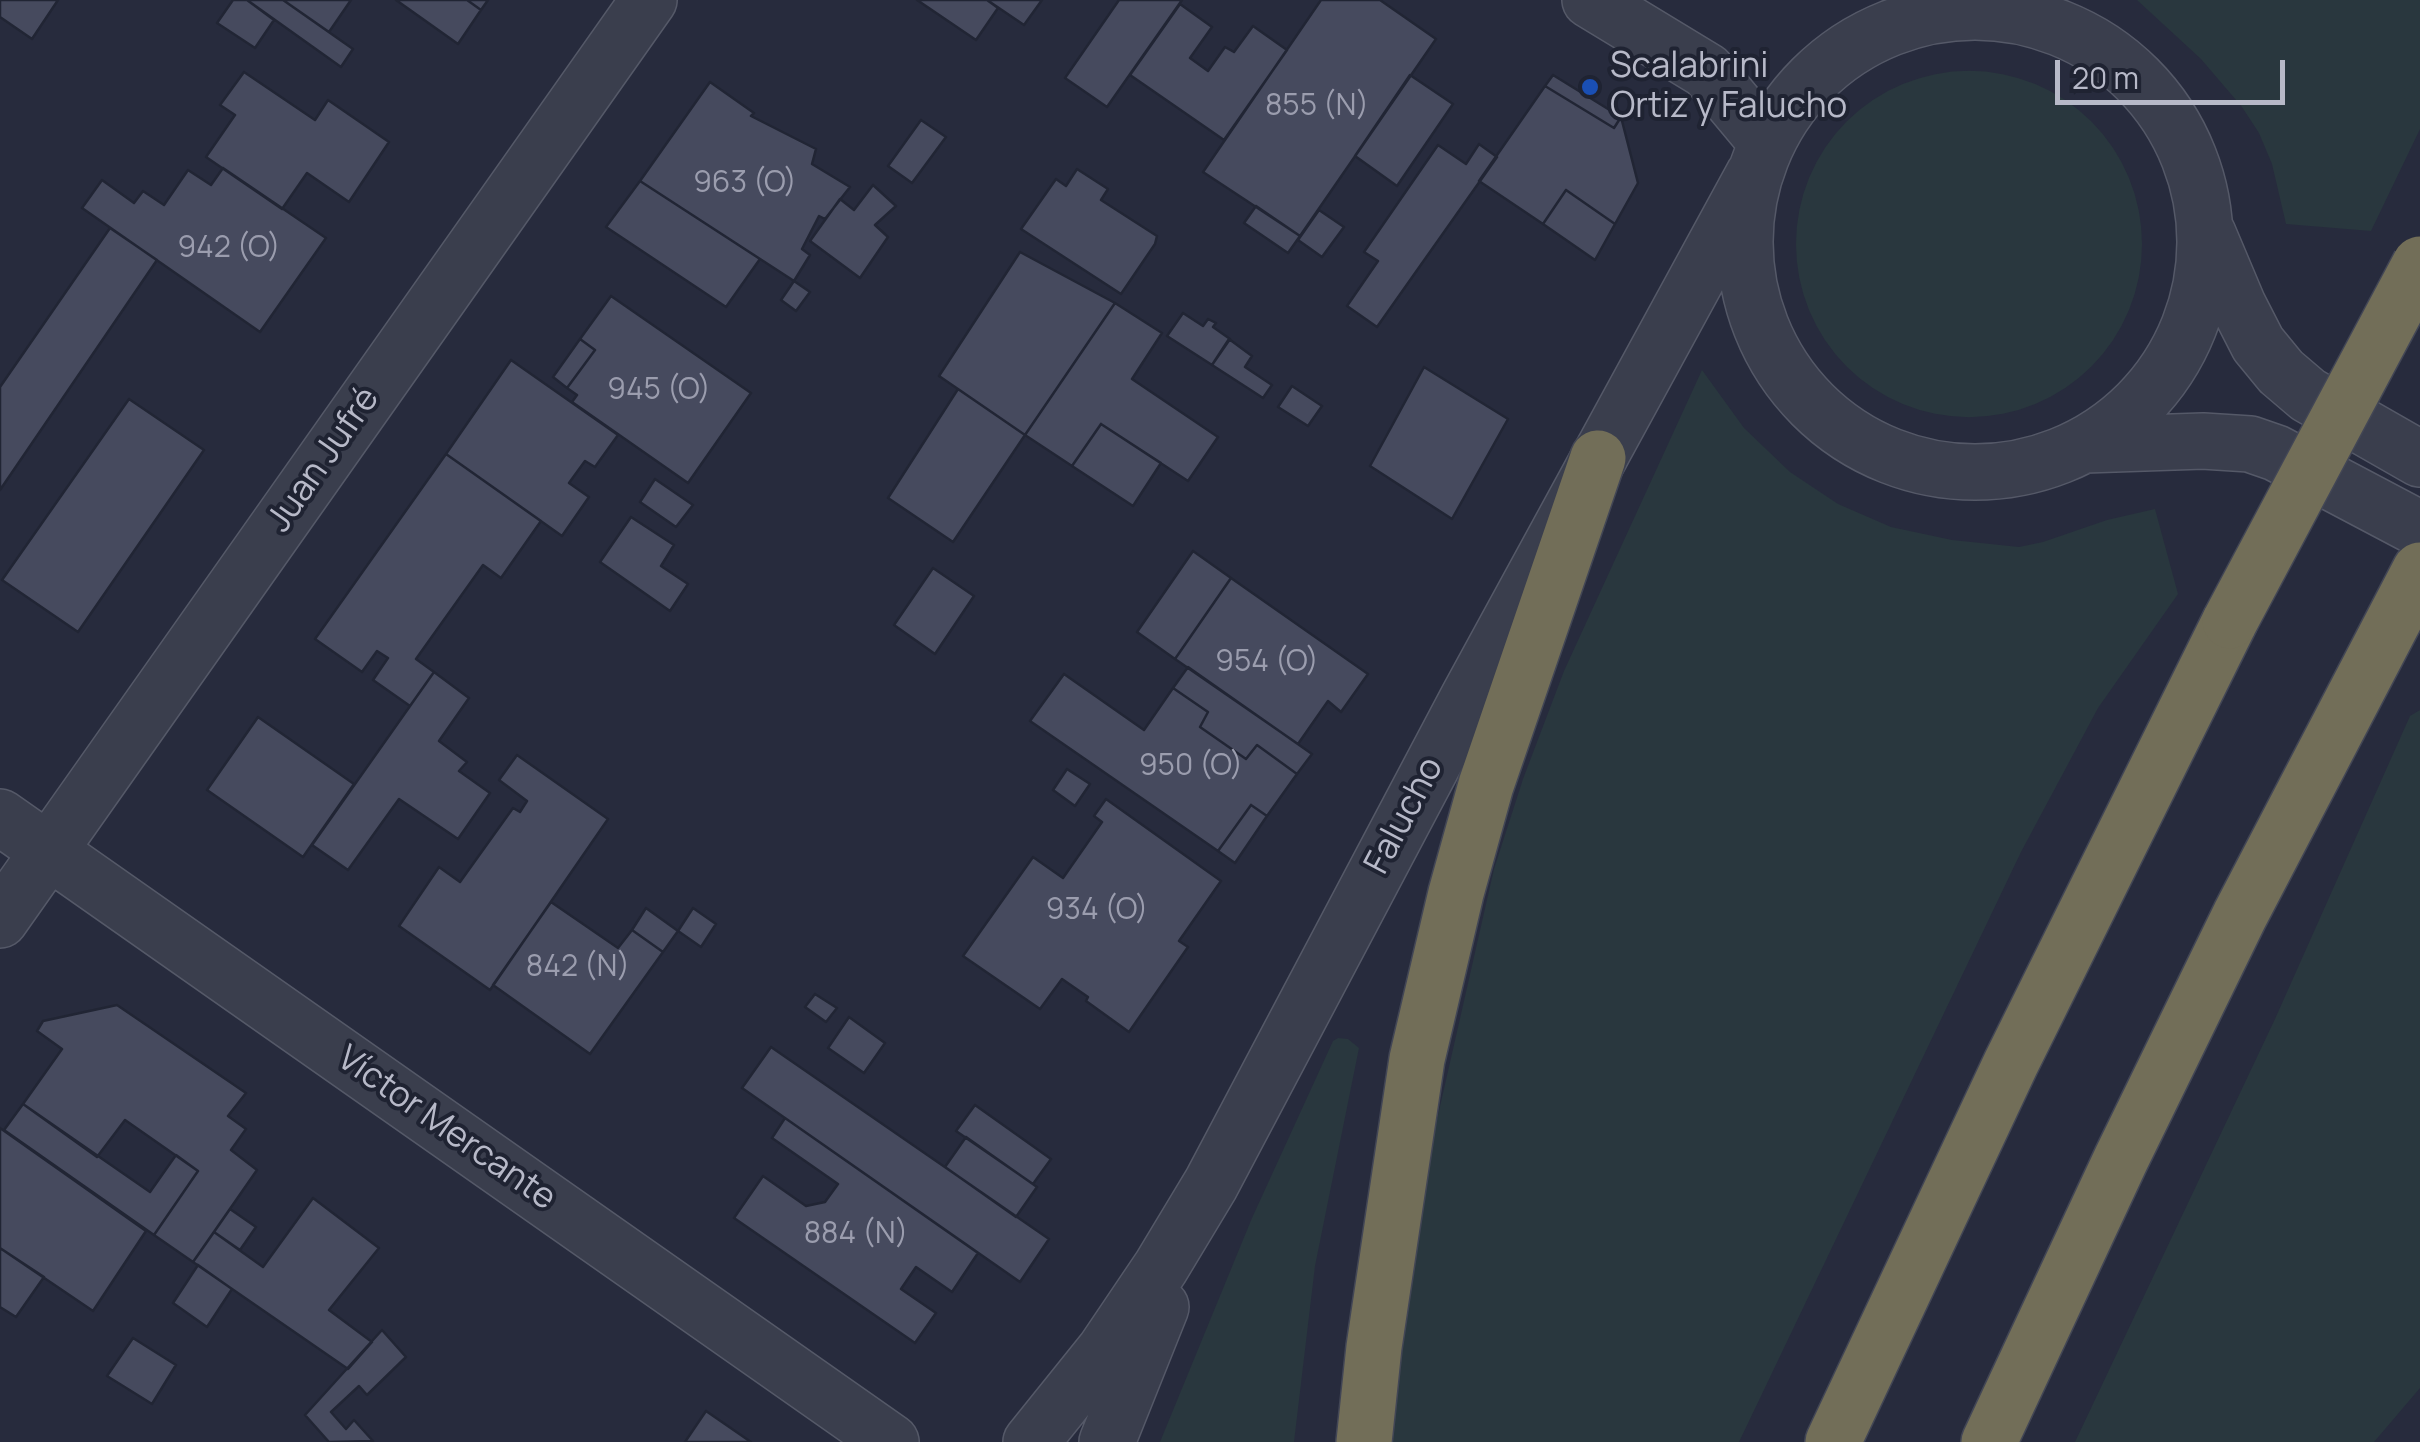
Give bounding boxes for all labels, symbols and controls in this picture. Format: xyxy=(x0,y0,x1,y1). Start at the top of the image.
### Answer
scale bar xyxy=(2060,40,2290,102)
place label: Scalabrini Ortiz y Falucho xyxy=(1610,46,1847,128)
text: 20 m xyxy=(2072,57,2139,98)
marker: Scalabrini Ortiz y Falucho xyxy=(1579,76,1601,98)
house number: 855 (N) xyxy=(1265,89,1369,125)
house number: 963 (O) xyxy=(693,166,797,202)
house number: 942 (O) xyxy=(177,231,281,267)
house number: 945 (O) xyxy=(607,373,711,409)
street label: Juan Jufré xyxy=(259,380,389,540)
house number: 954 (O) xyxy=(1215,645,1319,681)
house number: 950 (O) xyxy=(1139,749,1243,785)
street label: Falucho xyxy=(1357,750,1453,882)
house number: 934 (O) xyxy=(1046,893,1148,929)
house number: 842 (N) xyxy=(526,950,630,986)
street label: Víctor Mercante xyxy=(329,1038,563,1220)
house number: 884 (N) xyxy=(804,1217,908,1253)

